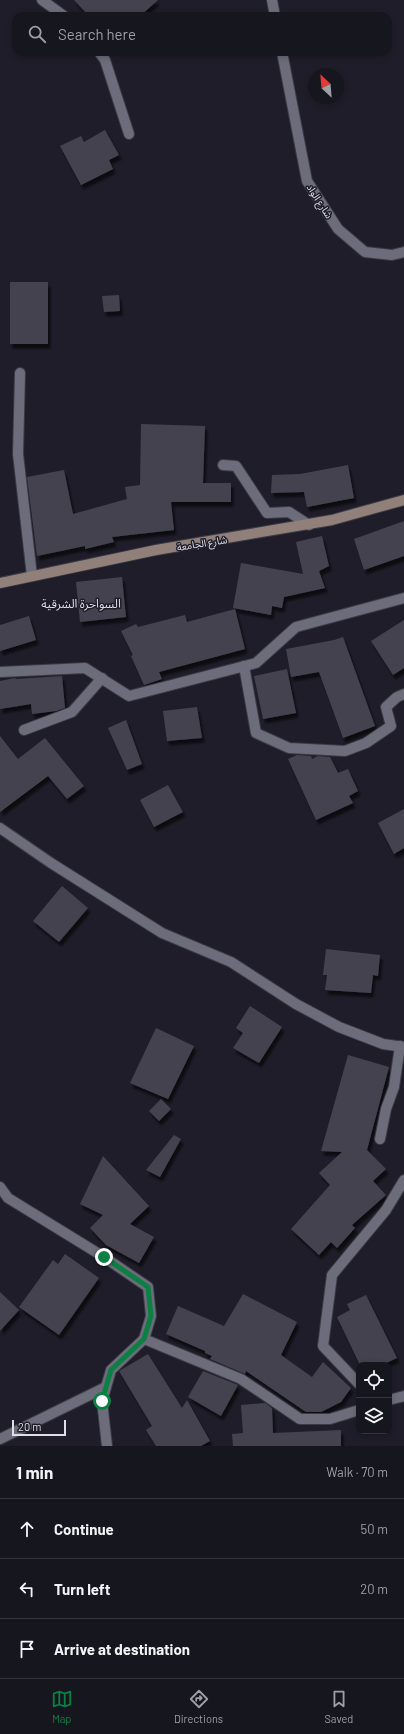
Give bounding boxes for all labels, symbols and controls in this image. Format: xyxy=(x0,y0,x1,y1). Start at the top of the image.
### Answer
search box xyxy=(12,12,392,56)
icon: search xyxy=(26,23,48,45)
text: Search here xyxy=(58,25,136,43)
north arrow xyxy=(308,68,344,104)
street label: شارع الواد xyxy=(303,182,336,222)
street label: شارع الجامعة xyxy=(176,533,229,555)
district label: السواحرة الشرقية xyxy=(41,596,121,611)
route end xyxy=(95,1248,113,1266)
map controls xyxy=(356,1362,392,1434)
button: locate xyxy=(356,1362,392,1398)
route start xyxy=(93,1392,111,1410)
button: layers xyxy=(356,1398,392,1434)
scale bar xyxy=(12,1418,66,1437)
text: 20 m xyxy=(18,1420,41,1433)
text: 1 min xyxy=(16,1462,53,1482)
text: Walk · 70 m xyxy=(326,1464,388,1480)
icon: ahead xyxy=(16,1518,38,1540)
text: Continue xyxy=(54,1520,114,1538)
text: 50 m xyxy=(361,1521,388,1537)
icon: left xyxy=(16,1578,38,1600)
text: Turn left xyxy=(54,1580,110,1598)
text: 20 m xyxy=(360,1581,388,1597)
icon: arrive xyxy=(16,1638,38,1660)
text: Arrive at destination xyxy=(54,1640,190,1658)
tab: Map xyxy=(51,1688,73,1725)
tab: Directions xyxy=(174,1688,223,1725)
tab: Saved xyxy=(324,1688,353,1725)

